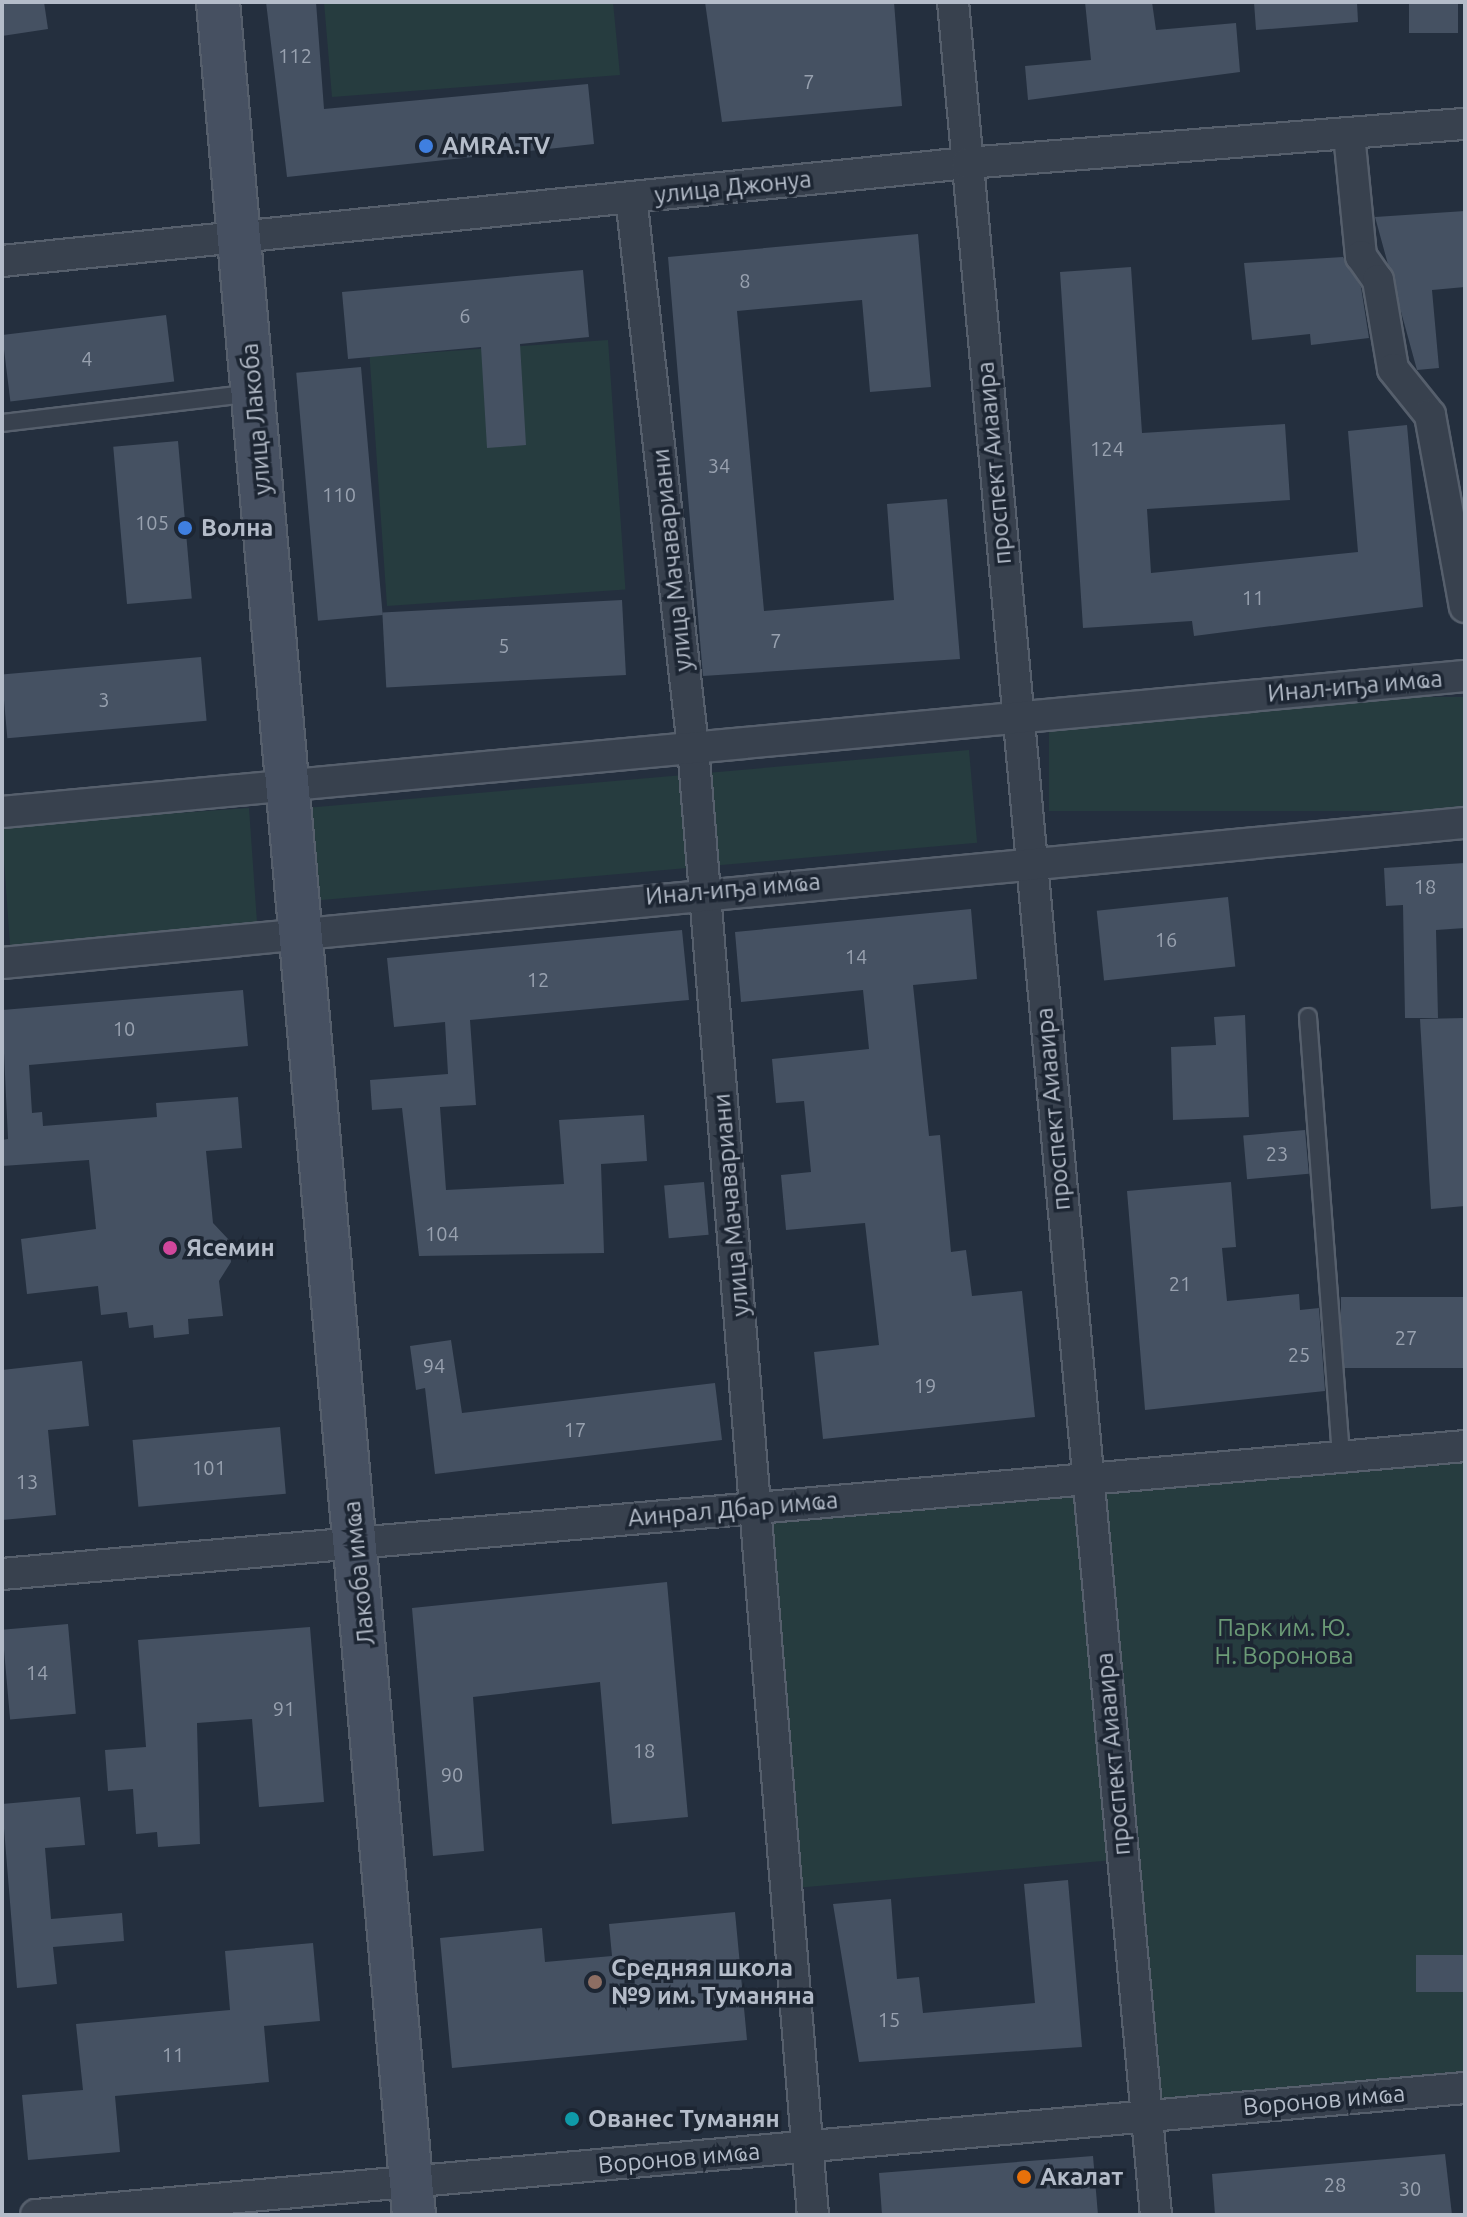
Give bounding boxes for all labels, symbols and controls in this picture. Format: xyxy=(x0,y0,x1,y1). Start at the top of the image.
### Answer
house number: 112 xyxy=(278,43,312,67)
house number: 7 xyxy=(803,69,815,93)
place label: AMRA.TV xyxy=(442,132,550,160)
marker: AMRA.TV xyxy=(417,137,435,155)
street label: улица Джонуа xyxy=(653,164,813,210)
house number: 8 xyxy=(739,268,751,292)
house number: 6 xyxy=(459,303,471,327)
street label: улица Лакоба xyxy=(235,342,277,496)
house number: 4 xyxy=(81,346,93,370)
street label: проспект Аиааира xyxy=(971,360,1017,566)
house number: 124 xyxy=(1090,436,1124,460)
street label: улица Мачавариани xyxy=(646,447,698,673)
house number: 34 xyxy=(708,453,730,477)
house number: 110 xyxy=(322,482,356,506)
house number: 105 xyxy=(135,510,169,534)
place label: Волна xyxy=(201,514,273,542)
marker: Волна xyxy=(176,519,194,537)
house number: 11 xyxy=(1242,585,1264,609)
house number: 7 xyxy=(770,628,782,652)
house number: 5 xyxy=(498,633,510,657)
street label: Инал-иҧа имҩа xyxy=(1266,664,1444,708)
house number: 3 xyxy=(98,687,110,711)
street label: Инал-иҧа имҩа xyxy=(644,867,822,911)
house number: 18 xyxy=(1414,874,1436,898)
house number: 16 xyxy=(1155,927,1177,951)
house number: 14 xyxy=(845,944,867,968)
house number: 12 xyxy=(527,967,549,991)
street label: проспект Аиааира xyxy=(1030,1006,1076,1212)
house number: 10 xyxy=(113,1016,135,1040)
street label: улица Мачавариани xyxy=(707,1092,755,1318)
house number: 23 xyxy=(1266,1141,1288,1165)
house number: 104 xyxy=(425,1221,459,1245)
place label: Ясемин xyxy=(186,1234,275,1262)
marker: Ясемин xyxy=(161,1239,179,1257)
house number: 21 xyxy=(1169,1271,1191,1295)
house number: 27 xyxy=(1395,1325,1417,1349)
house number: 25 xyxy=(1288,1342,1310,1366)
house number: 94 xyxy=(423,1353,445,1377)
house number: 19 xyxy=(914,1373,936,1397)
house number: 17 xyxy=(564,1417,586,1441)
house number: 101 xyxy=(192,1455,226,1479)
house number: 13 xyxy=(16,1469,38,1493)
street label: Аинрал Дбар имҩа xyxy=(627,1485,839,1533)
street label: Лакоба имҩа xyxy=(337,1499,381,1647)
park label: Парк им. Ю. Н. Воронова xyxy=(1214,1614,1354,1670)
street label: проспект Аиааира xyxy=(1090,1651,1136,1857)
house number: 14 xyxy=(26,1660,48,1684)
house number: 91 xyxy=(273,1696,295,1720)
house number: 18 xyxy=(633,1738,655,1762)
house number: 90 xyxy=(441,1762,463,1786)
place label: Средняя школа №9 им. Туманяна xyxy=(611,1954,815,2010)
marker: Средняя школа №9 им. Туманяна xyxy=(586,1973,604,1991)
house number: 15 xyxy=(878,2007,900,2031)
house number: 11 xyxy=(162,2042,184,2066)
street label: Воронов имҩа xyxy=(1242,2079,1406,2121)
place label: Ованес Туманян xyxy=(588,2105,780,2133)
marker: Ованес Туманян xyxy=(563,2110,581,2128)
street label: Воронов имҩа xyxy=(597,2137,761,2179)
place label: Акалат xyxy=(1040,2163,1123,2191)
marker: Акалат xyxy=(1015,2168,1033,2186)
house number: 28 xyxy=(1324,2172,1346,2196)
house number: 30 xyxy=(1399,2176,1421,2200)

